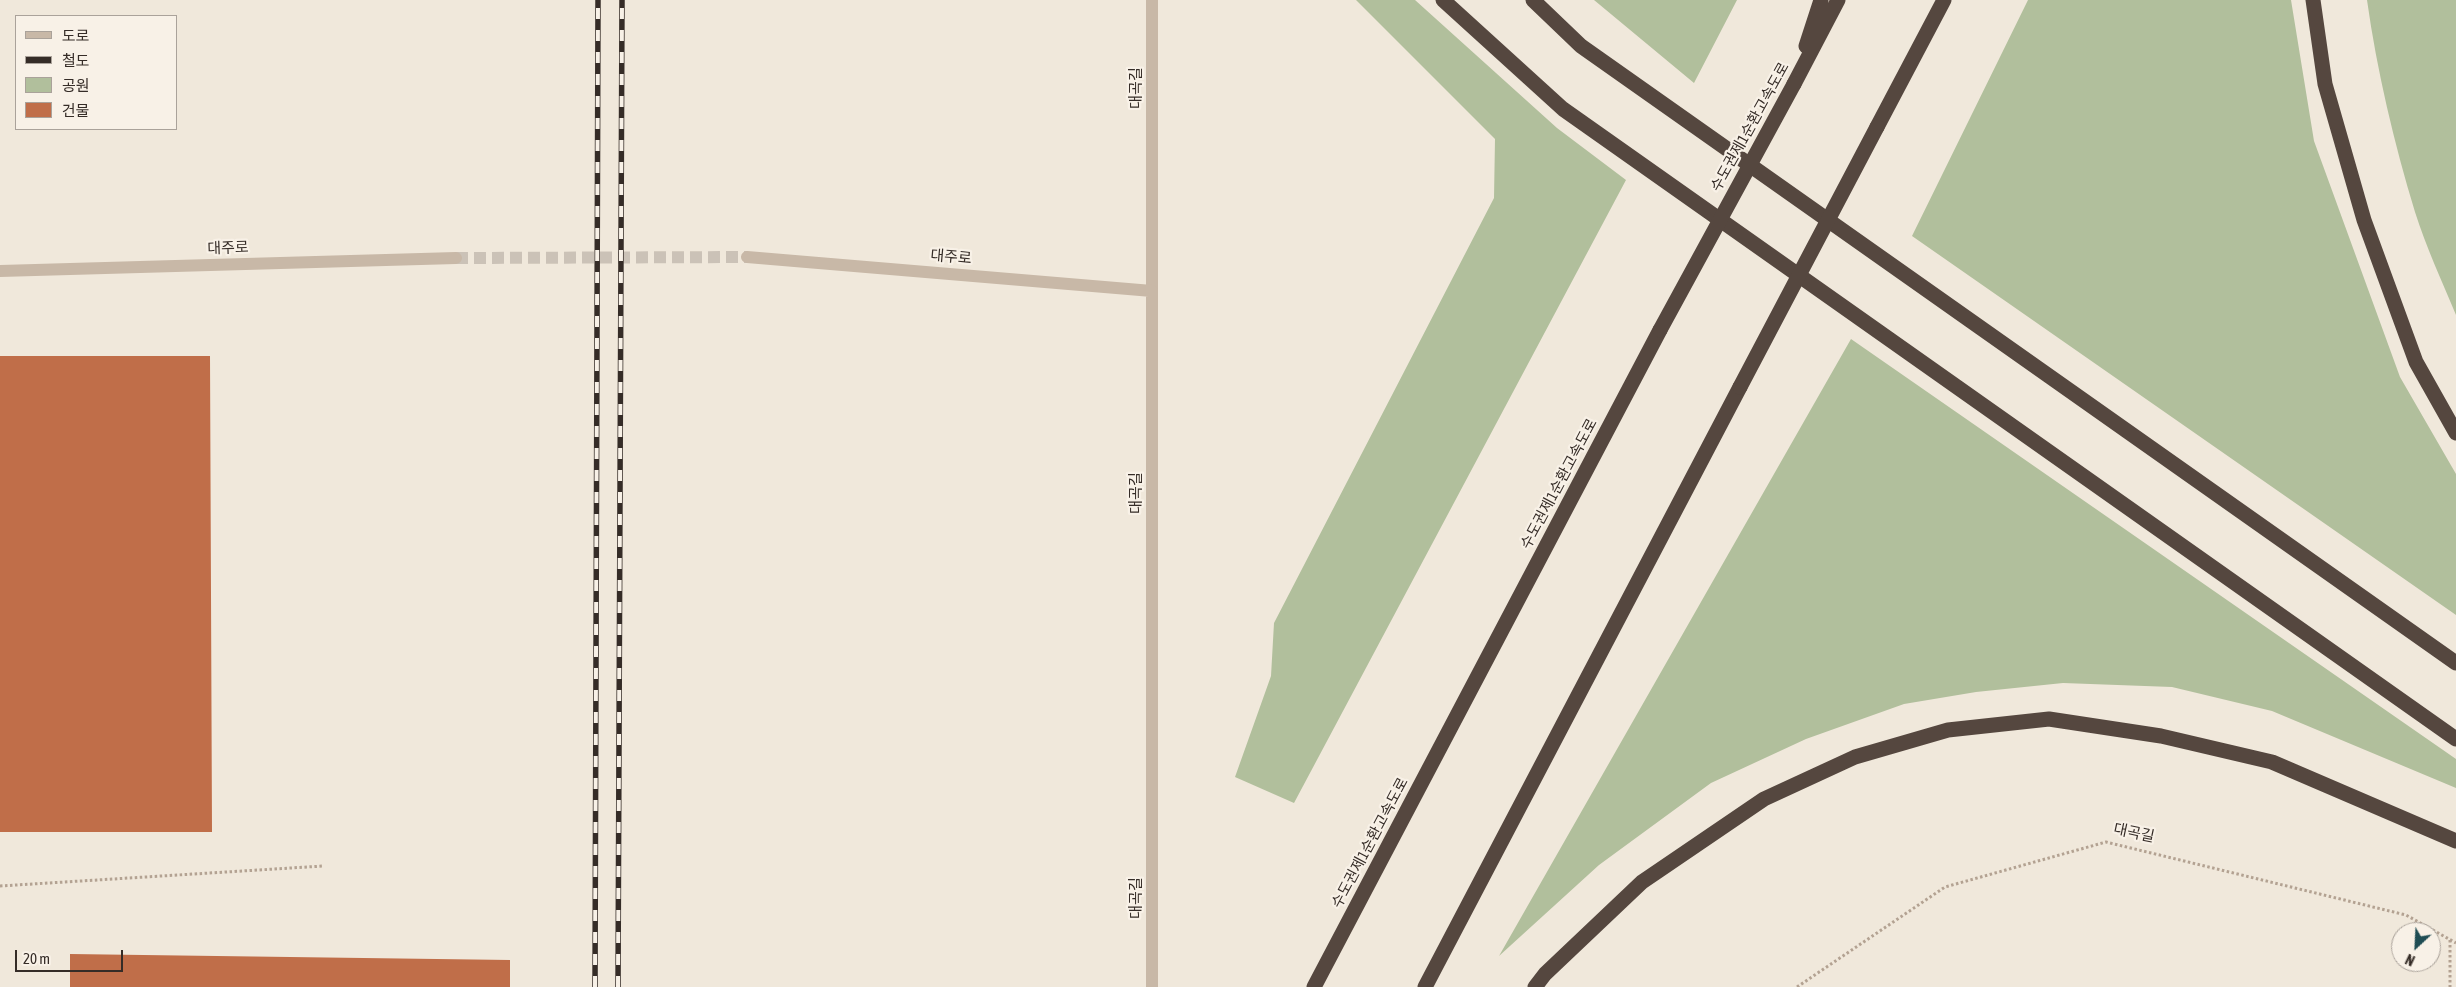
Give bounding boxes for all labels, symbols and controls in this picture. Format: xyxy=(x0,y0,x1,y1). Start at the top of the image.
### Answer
legend xyxy=(15,15,178,130)
text: 도로 xyxy=(62,27,90,44)
text: 철도 xyxy=(62,52,90,69)
street label: 수도권제1순환고속도로 xyxy=(1707,59,1793,195)
street label: 대곡길 xyxy=(1127,67,1145,109)
text: 공원 xyxy=(62,77,90,94)
text: 건물 xyxy=(62,102,90,119)
street label: 대주로 xyxy=(207,238,249,258)
street label: 대주로 xyxy=(930,246,972,268)
street label: 수도권제1순환고속도로 xyxy=(1517,416,1601,552)
street label: 대곡길 xyxy=(1127,472,1145,514)
street label: 수도권제1순환고속도로 xyxy=(1328,775,1412,911)
street label: 대곡길 xyxy=(2112,820,2156,846)
street label: 대곡길 xyxy=(1127,877,1145,919)
north arrow xyxy=(2391,922,2441,972)
scale bar xyxy=(18,940,125,972)
text: 20 m xyxy=(23,950,50,967)
text: N xyxy=(2403,951,2417,969)

